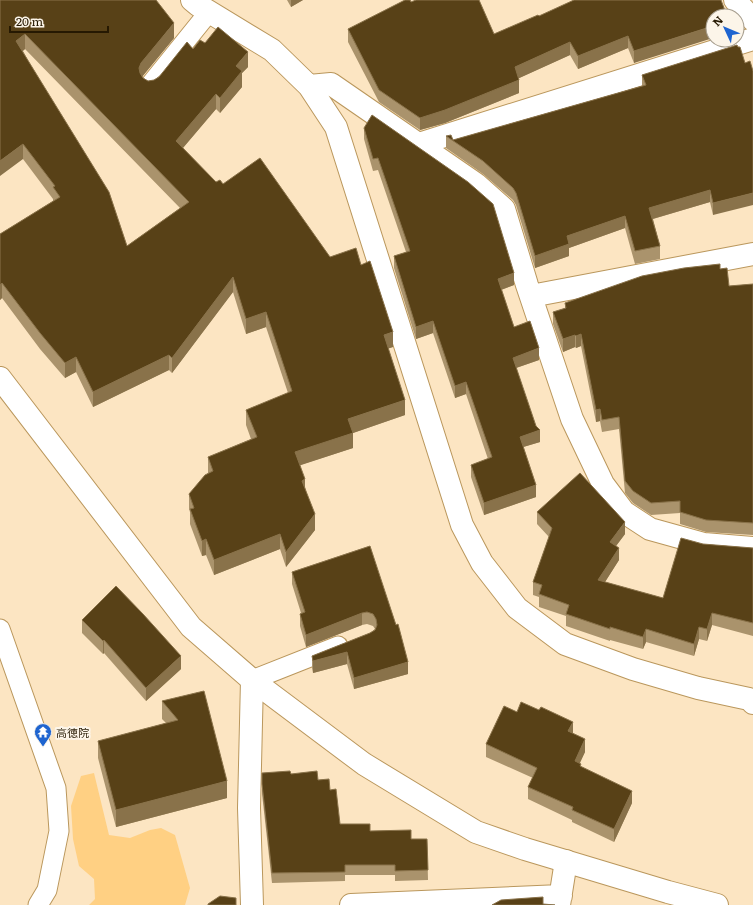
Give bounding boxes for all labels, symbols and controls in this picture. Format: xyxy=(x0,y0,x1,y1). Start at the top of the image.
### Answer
scale bar xyxy=(10,8,108,34)
north arrow xyxy=(705,8,745,48)
text: N xyxy=(708,11,726,29)
text: 20 m xyxy=(16,12,43,30)
temple icon: 高徳院 xyxy=(33,722,53,747)
place label: 高徳院 xyxy=(56,724,89,740)

